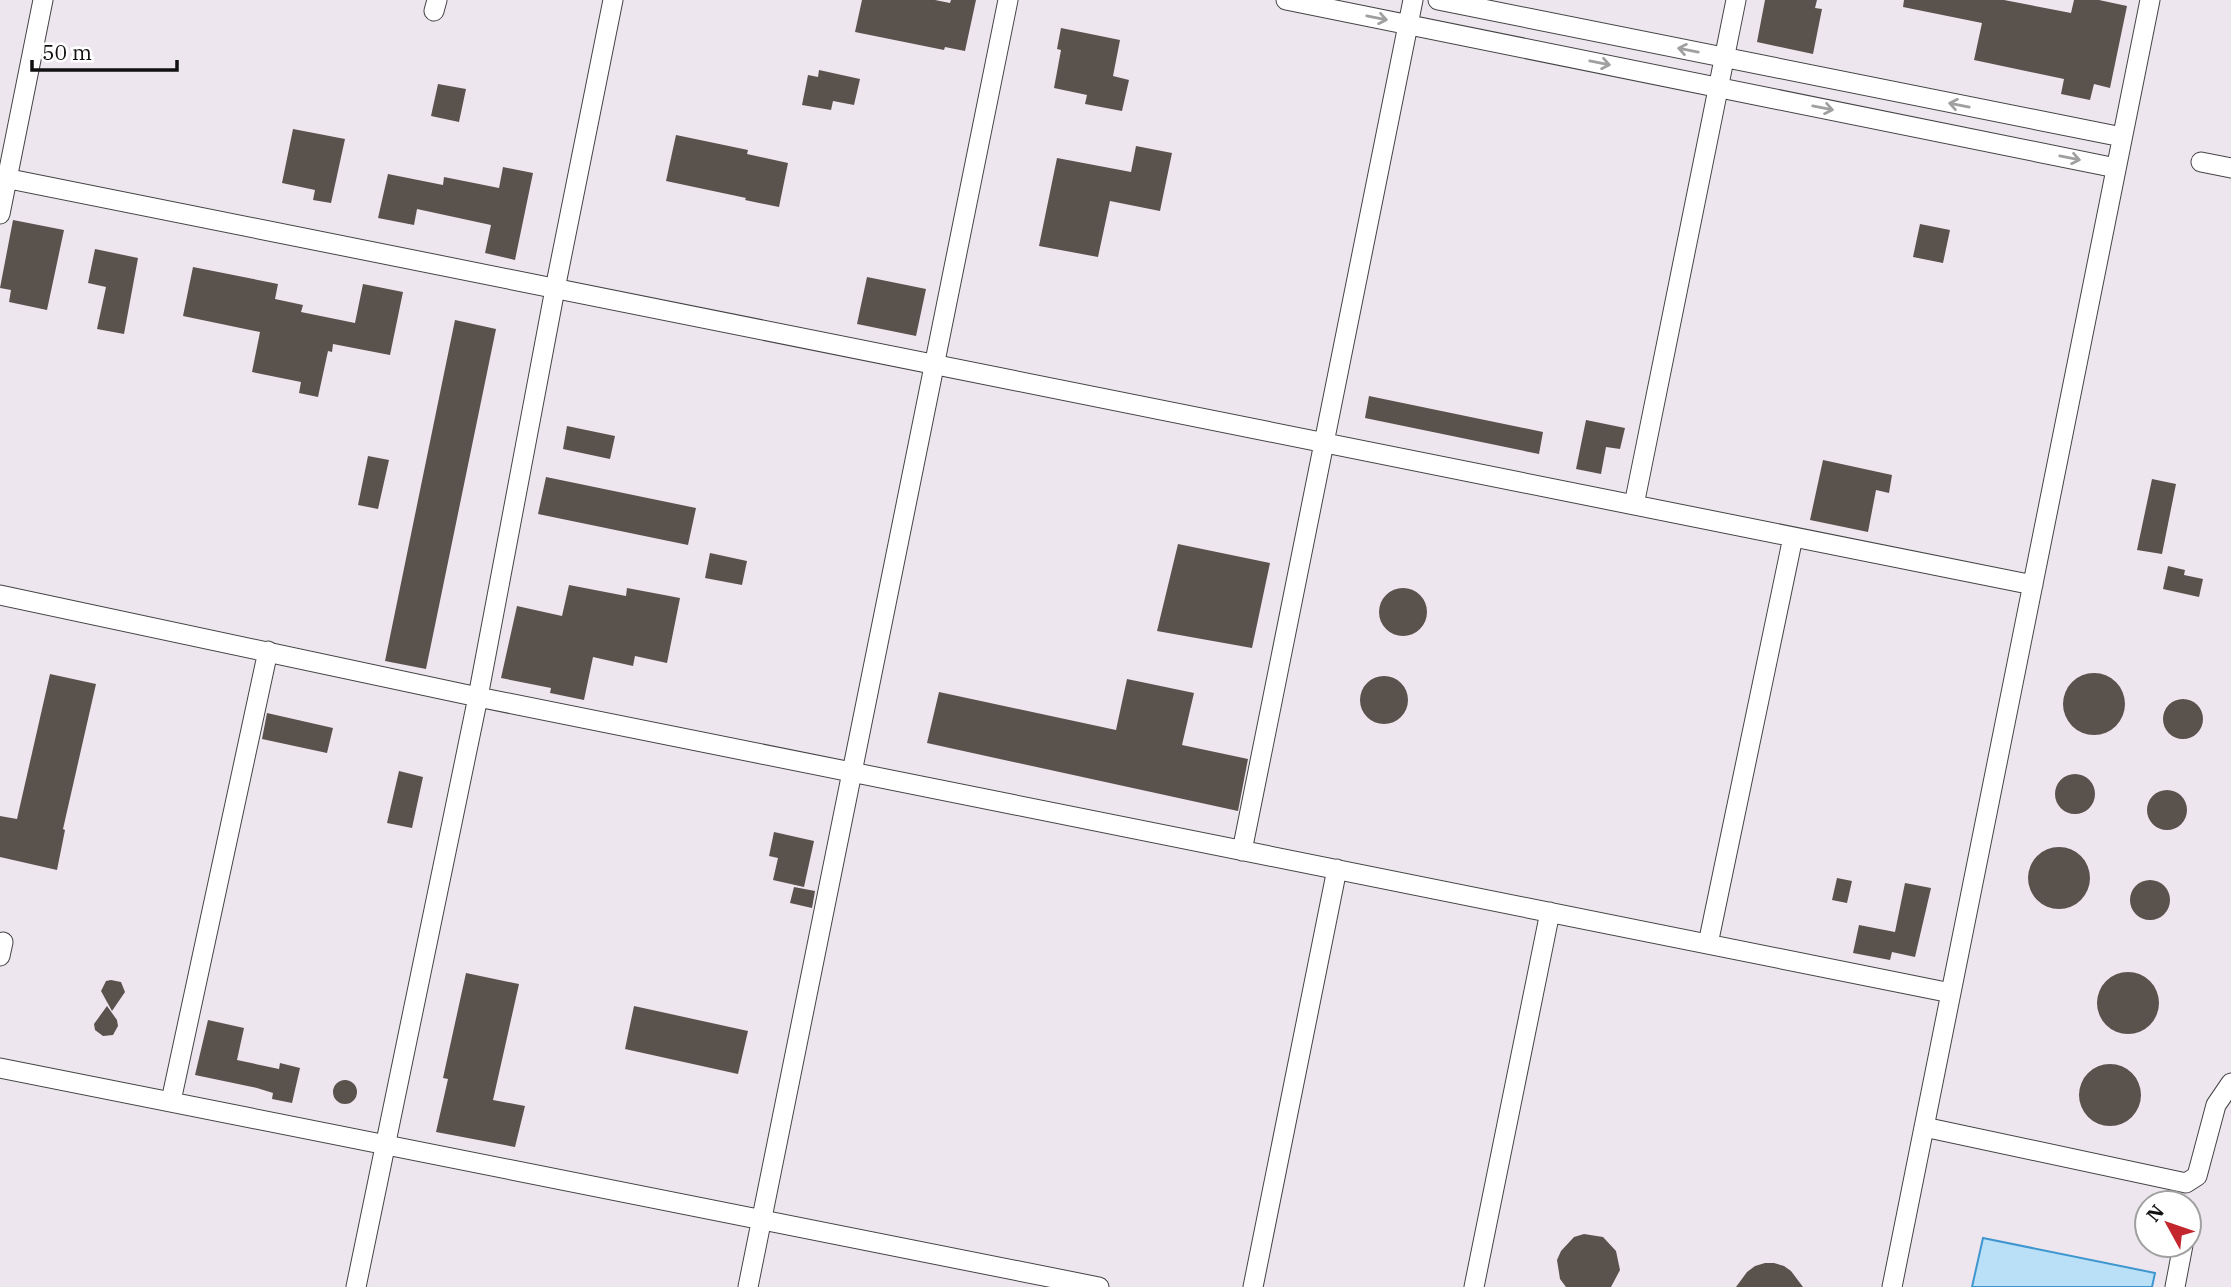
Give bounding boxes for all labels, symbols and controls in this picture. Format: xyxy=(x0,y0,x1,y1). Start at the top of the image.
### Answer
one-way arrow xyxy=(1365,12,1388,26)
scale bar xyxy=(32,28,177,72)
text: 50 m xyxy=(42,38,92,66)
one-way arrow xyxy=(1677,43,1700,57)
one-way arrow xyxy=(1588,57,1611,71)
one-way arrow xyxy=(1948,97,1971,111)
one-way arrow xyxy=(1811,102,1834,116)
one-way arrow xyxy=(2058,152,2081,166)
north arrow xyxy=(2133,1189,2203,1259)
text: N xyxy=(2141,1200,2169,1227)

